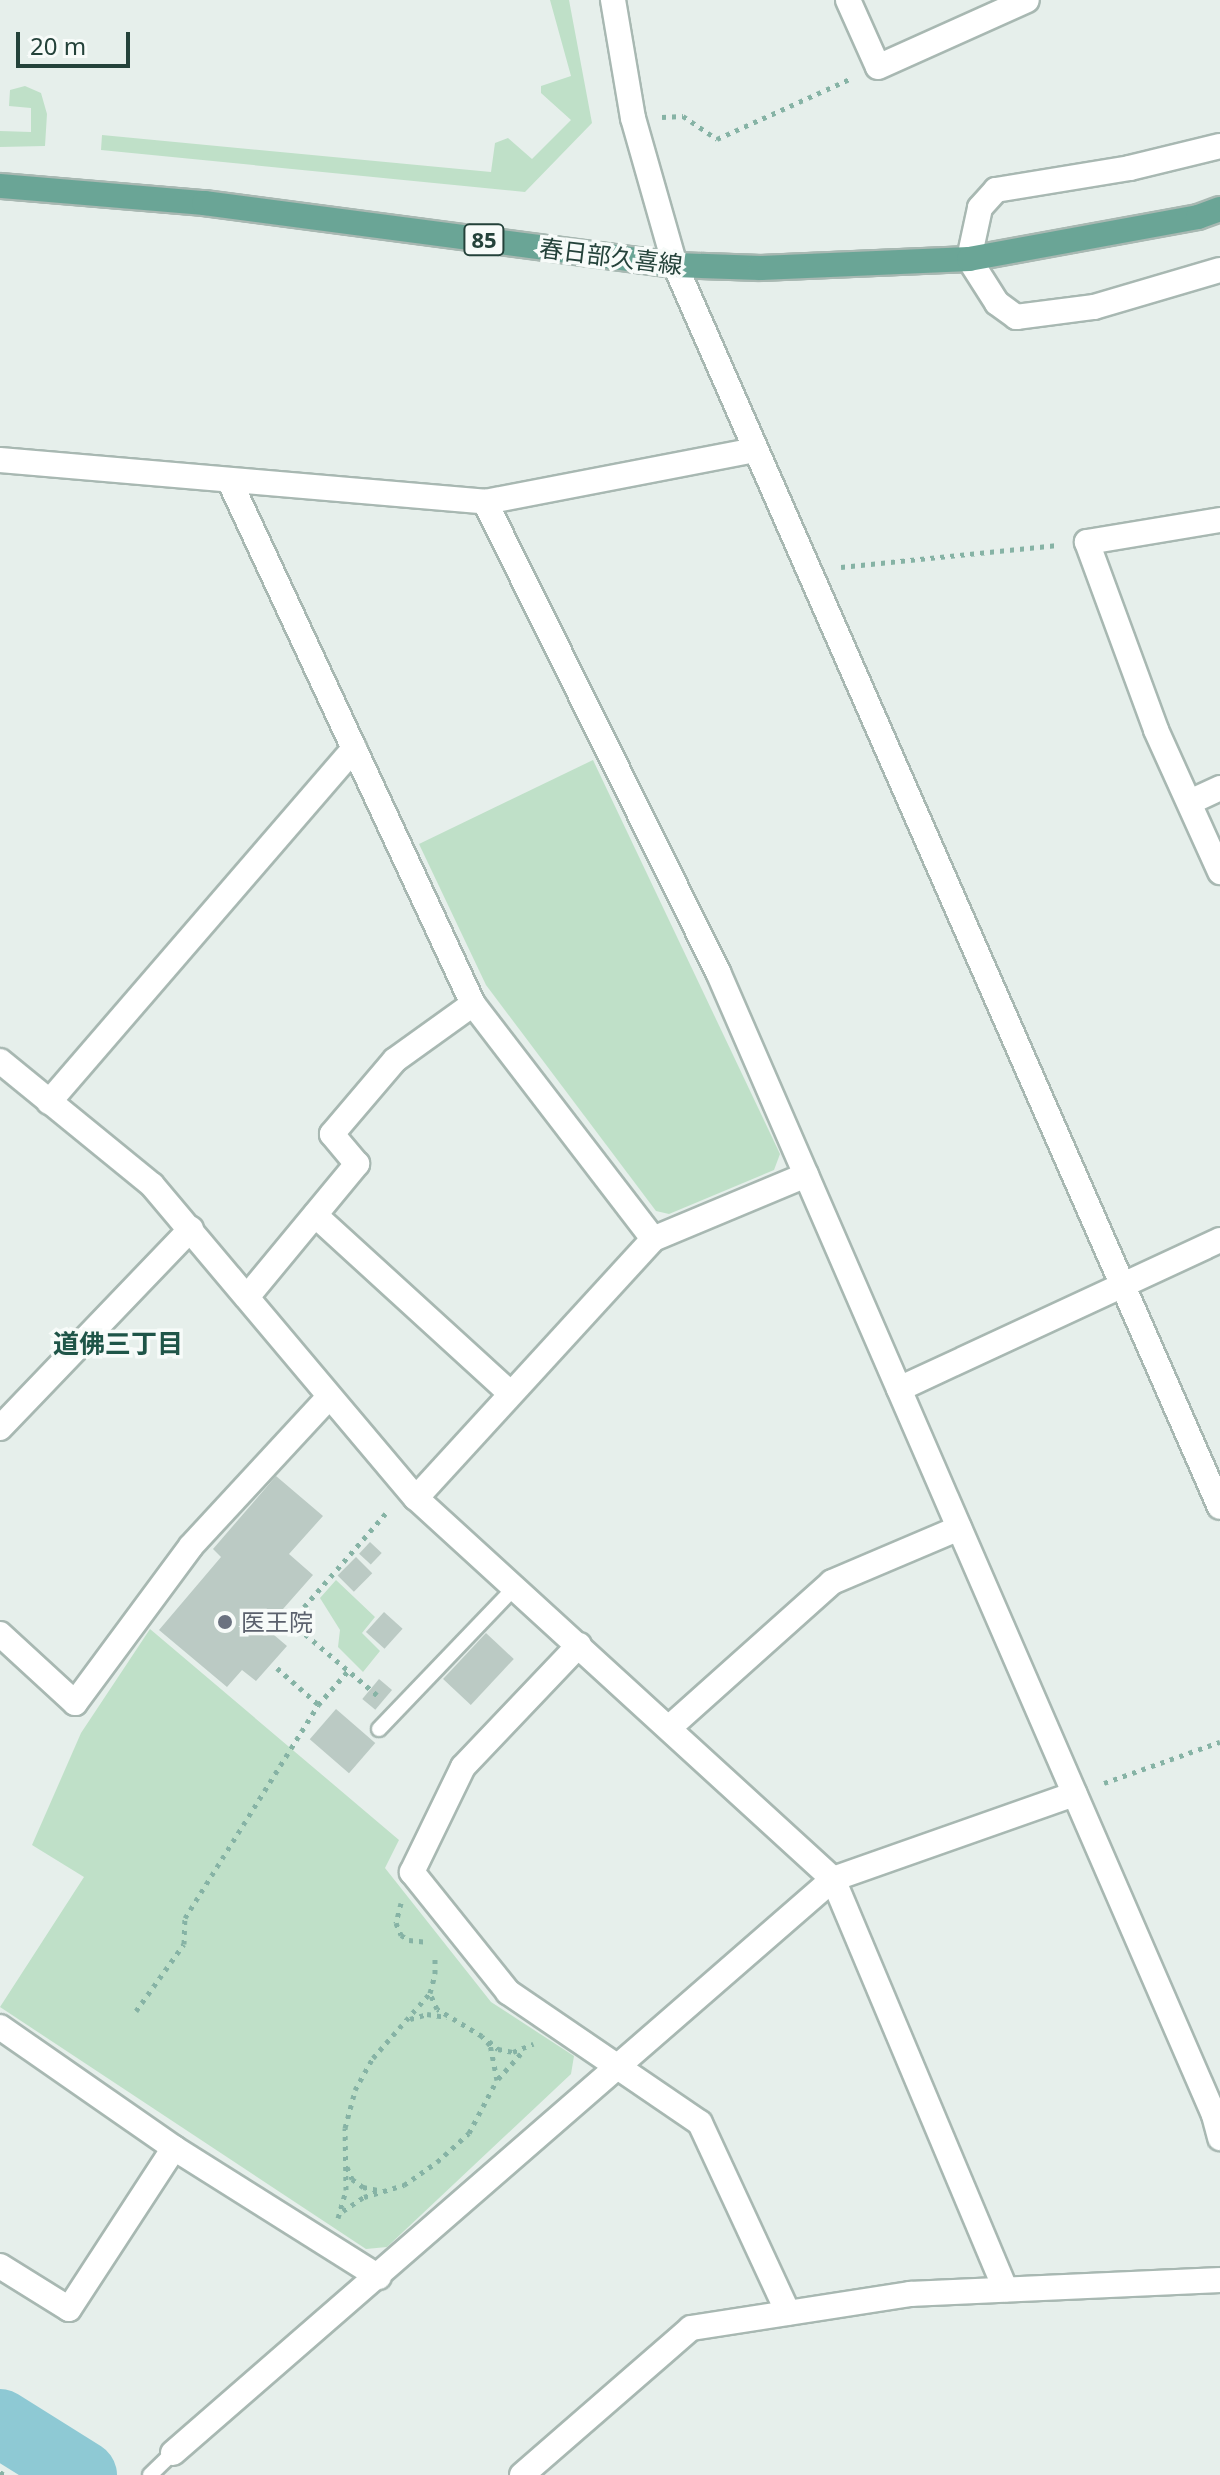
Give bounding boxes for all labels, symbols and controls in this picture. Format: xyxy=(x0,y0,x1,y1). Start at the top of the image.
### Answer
scale bar xyxy=(20,16,134,66)
text: 20 m xyxy=(30,29,86,62)
road number: 85 xyxy=(462,222,506,258)
street label: 春日部久喜線 xyxy=(538,233,684,279)
district label: 道佛三丁目 xyxy=(53,1328,183,1360)
place label: 医王院 xyxy=(241,1608,313,1636)
marker: 医王院 xyxy=(216,1613,234,1631)

